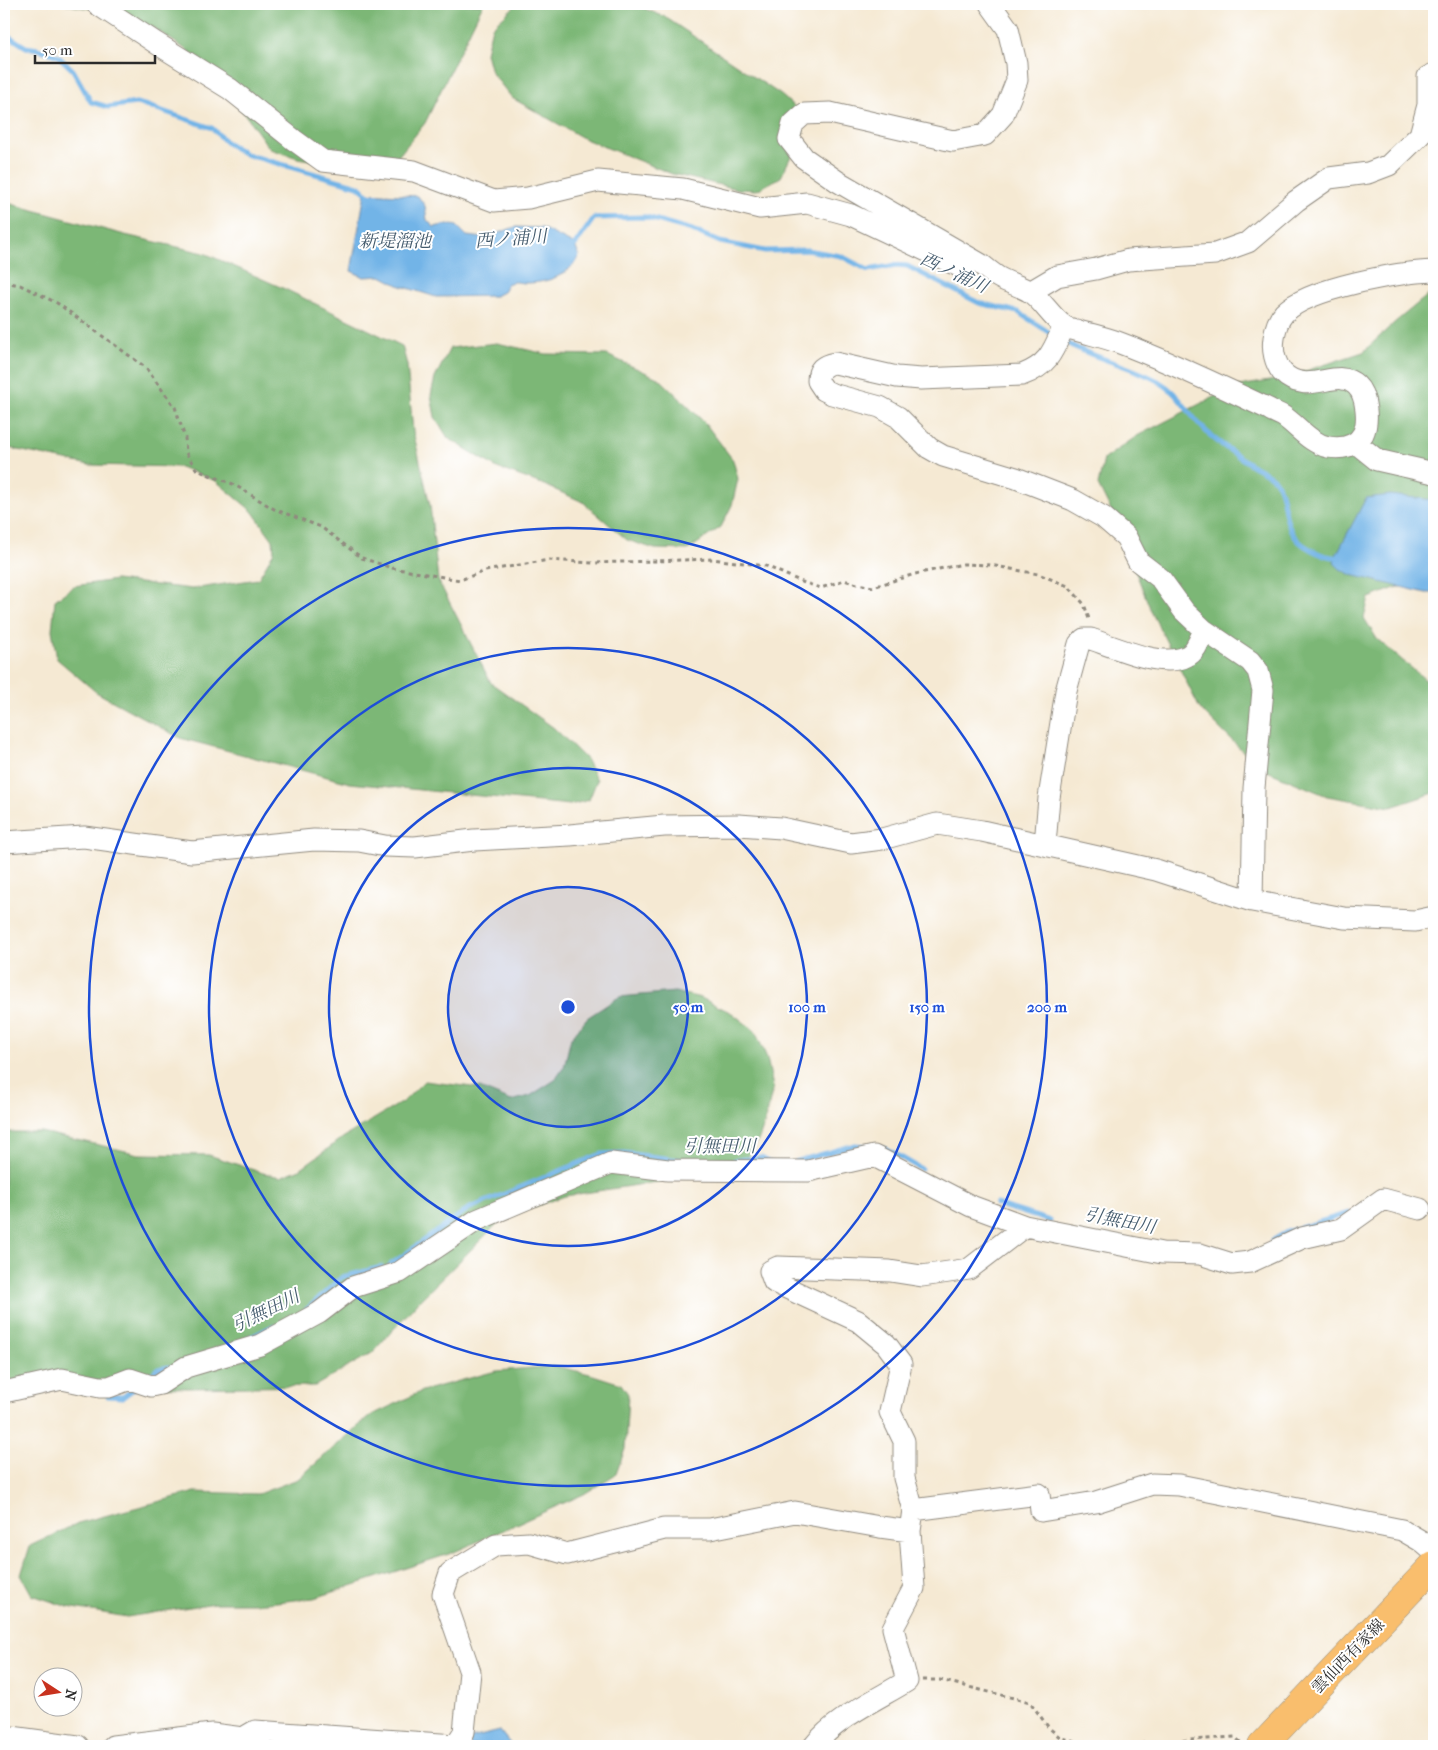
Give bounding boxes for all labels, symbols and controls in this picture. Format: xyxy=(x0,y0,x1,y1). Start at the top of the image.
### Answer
scale bar xyxy=(35,32,155,64)
text: 50 m xyxy=(42,41,73,59)
water label: 西ノ浦川 xyxy=(474,226,550,252)
water label: 新堤溜池 xyxy=(359,231,433,252)
water label: 西ノ浦川 xyxy=(917,248,993,299)
centre of rings xyxy=(559,998,577,1016)
text: 50 m xyxy=(673,998,704,1016)
text: 100 m xyxy=(788,998,826,1016)
text: 150 m xyxy=(909,998,945,1016)
text: 200 m xyxy=(1027,998,1067,1016)
water label: 引無田川 xyxy=(684,1136,758,1157)
water label: 引無田川 xyxy=(1083,1204,1159,1239)
water label: 引無田川 xyxy=(229,1285,305,1336)
street label: 雲仙西有家線 xyxy=(1308,1615,1388,1697)
north arrow xyxy=(32,1668,82,1718)
text: N xyxy=(61,1688,80,1702)

